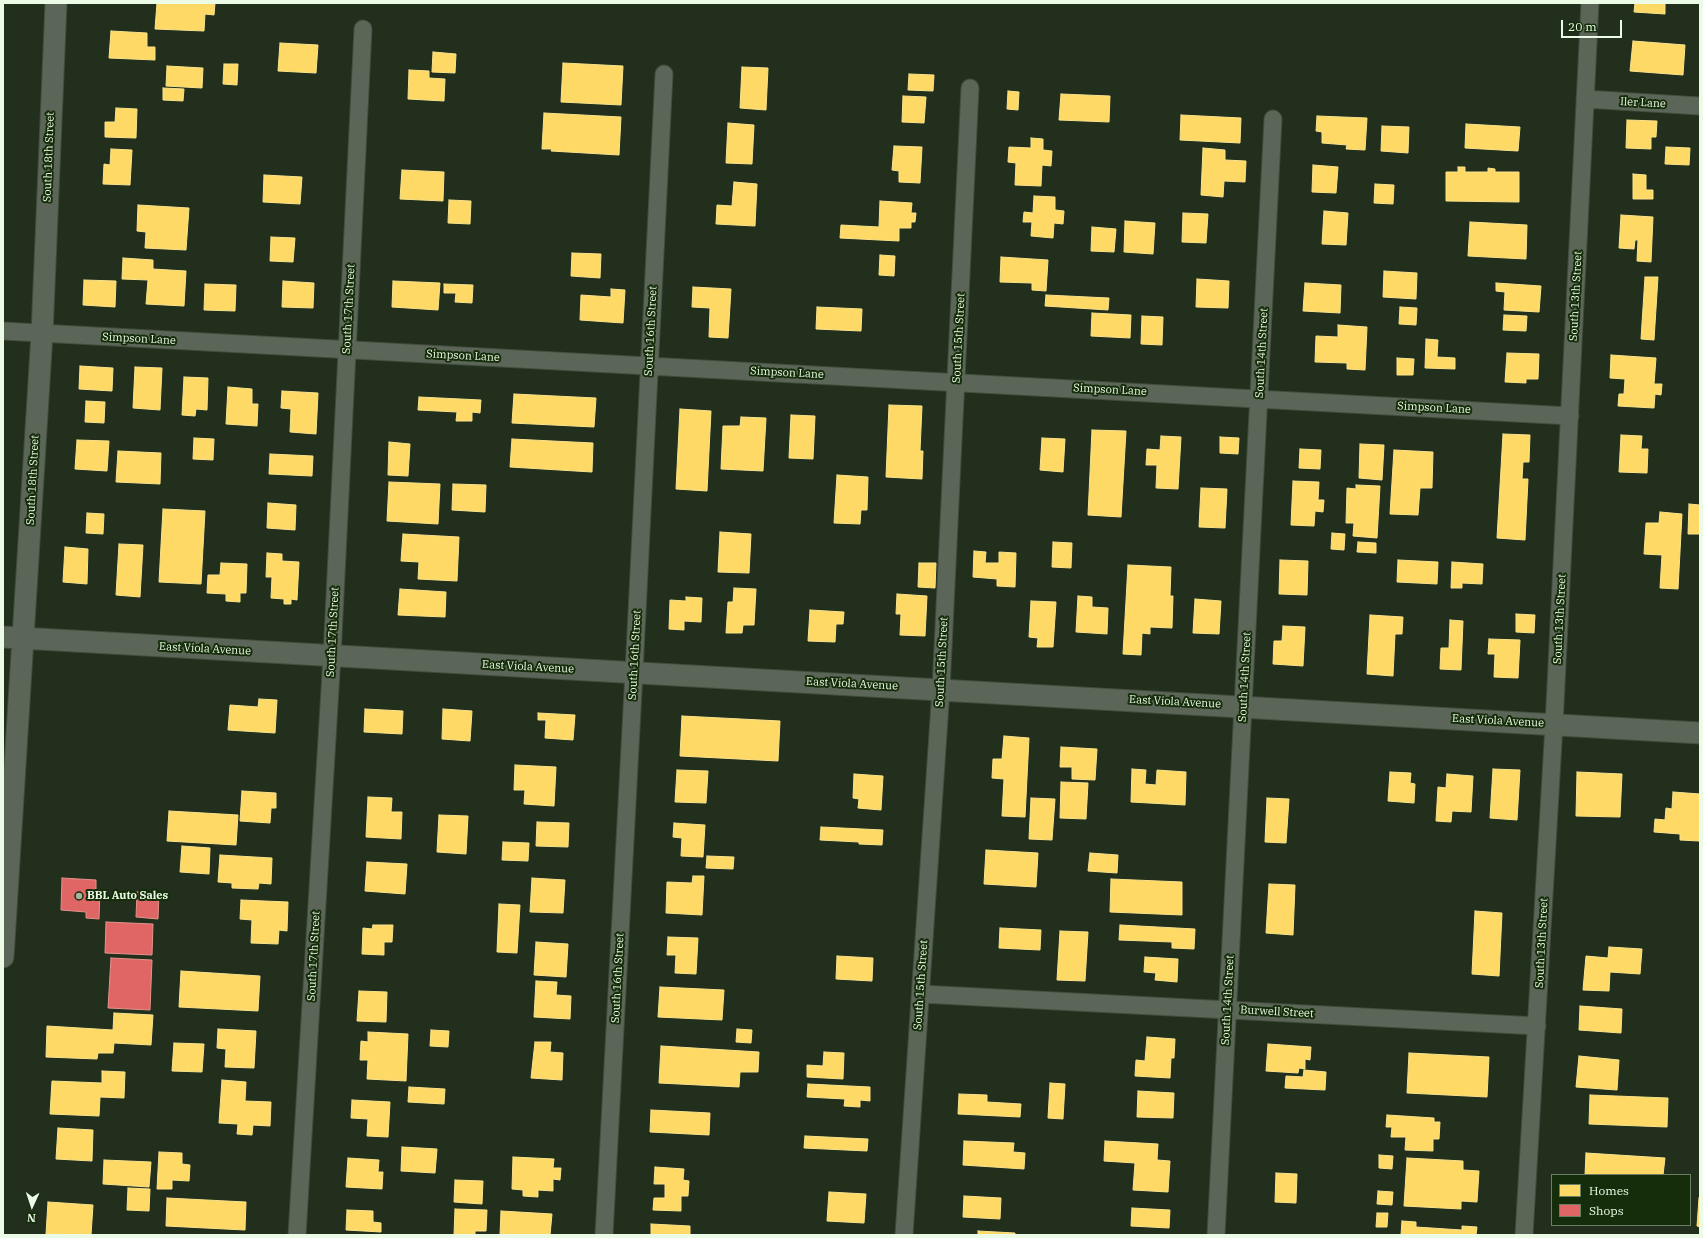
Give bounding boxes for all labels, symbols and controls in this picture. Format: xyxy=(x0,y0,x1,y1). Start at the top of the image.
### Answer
scale bar xyxy=(1563,12,1624,38)
text: 20 m xyxy=(1568,19,1597,34)
street label: Iler Lane xyxy=(1620,95,1666,111)
street label: South 18th Street xyxy=(41,112,57,202)
street label: South 13th Street xyxy=(1567,251,1585,341)
street label: South 17th Street xyxy=(340,264,358,354)
street label: South 16th Street xyxy=(642,286,660,376)
street label: South 15th Street xyxy=(950,293,968,383)
street label: South 14th Street xyxy=(1253,308,1271,398)
street label: Simpson Lane xyxy=(102,330,176,348)
street label: Simpson Lane xyxy=(426,347,500,365)
street label: Simpson Lane xyxy=(750,364,824,382)
street label: Simpson Lane xyxy=(1073,381,1147,399)
street label: Simpson Lane xyxy=(1397,399,1471,417)
street label: South 18th Street xyxy=(24,435,42,525)
street label: South 13th Street xyxy=(1551,574,1569,664)
street label: South 17th Street xyxy=(324,587,342,677)
street label: South 16th Street xyxy=(626,610,644,700)
street label: South 15th Street xyxy=(933,617,951,707)
street label: South 14th Street xyxy=(1236,632,1254,722)
street label: East Viola Avenue xyxy=(159,640,251,658)
street label: East Viola Avenue xyxy=(482,658,574,676)
street label: East Viola Avenue xyxy=(806,675,898,693)
street label: East Viola Avenue xyxy=(1129,693,1221,711)
street label: East Viola Avenue xyxy=(1452,712,1544,730)
place label: BBL Auto Sales xyxy=(87,889,168,903)
marker: BBL Auto Sales xyxy=(74,891,84,901)
street label: South 13th Street xyxy=(1533,898,1551,988)
street label: South 17th Street xyxy=(305,911,323,1001)
street label: South 16th Street xyxy=(609,933,627,1023)
street label: South 15th Street xyxy=(911,940,931,1030)
street label: South 14th Street xyxy=(1219,955,1237,1045)
street label: Burwell Street xyxy=(1240,1003,1314,1021)
legend xyxy=(1551,1174,1691,1226)
text: Homes xyxy=(1589,1183,1629,1198)
north arrow xyxy=(12,1186,52,1226)
text: Shops xyxy=(1589,1203,1624,1218)
text: N xyxy=(27,1211,36,1225)

